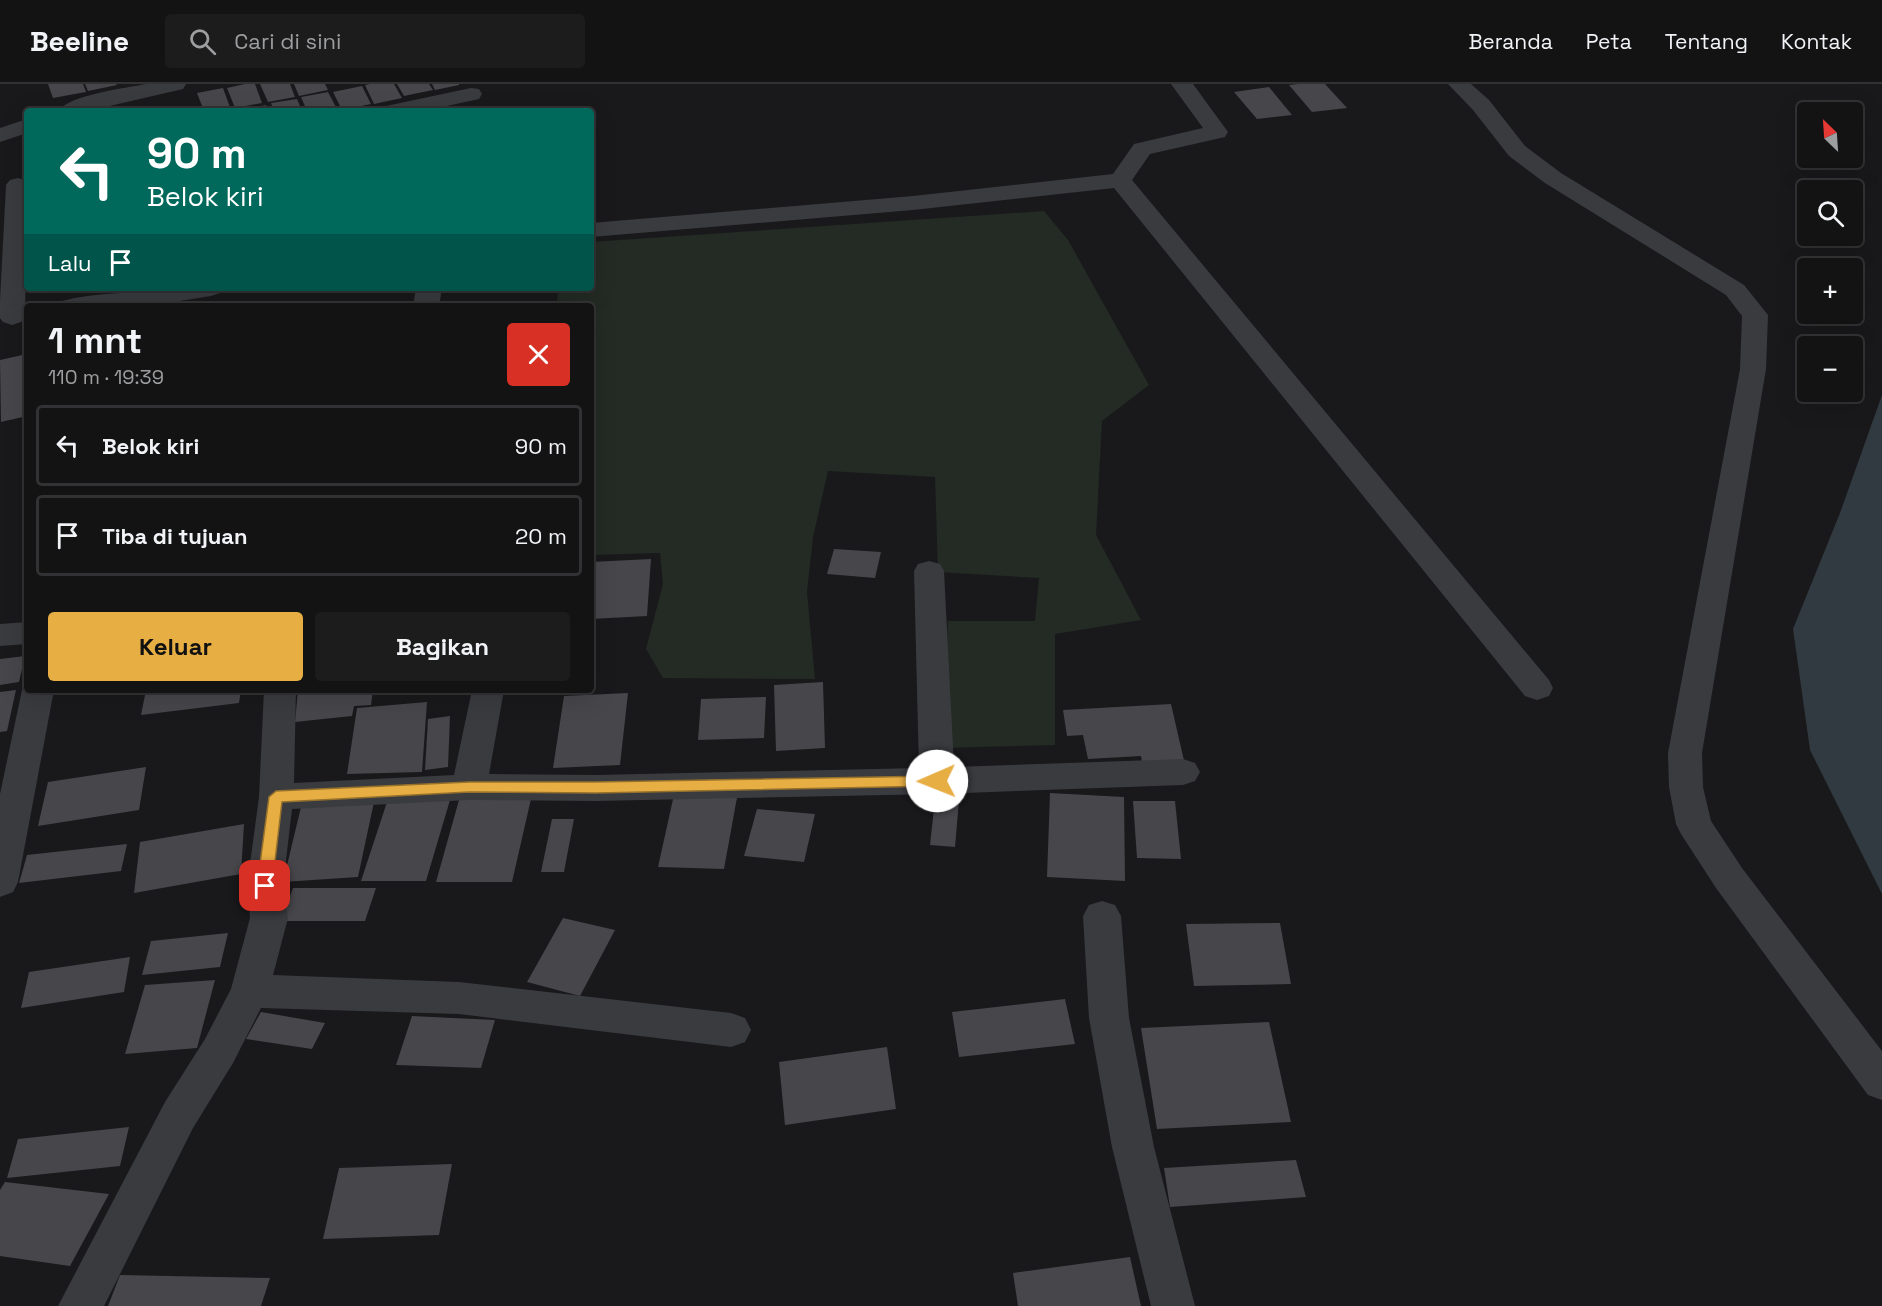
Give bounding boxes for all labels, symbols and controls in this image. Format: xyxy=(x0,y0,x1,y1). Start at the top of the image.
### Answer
search box xyxy=(165,14,585,68)
text: Beeline xyxy=(30,23,129,59)
icon: search xyxy=(186,25,219,58)
text: Cari di sini xyxy=(234,27,341,55)
text: Beranda xyxy=(1468,28,1553,55)
text: Peta xyxy=(1586,28,1632,55)
text: Tentang xyxy=(1665,28,1748,55)
text: Kontak xyxy=(1781,28,1852,55)
north arrow xyxy=(1797,102,1863,168)
map controls xyxy=(1797,102,1863,402)
text: 90 m xyxy=(147,127,247,180)
icon: left xyxy=(48,132,126,210)
text: Belok kiri xyxy=(147,179,264,214)
button: search xyxy=(1797,180,1863,246)
icon: arrive xyxy=(104,246,137,279)
text: Lalu xyxy=(48,249,92,277)
button: + xyxy=(1797,258,1863,324)
text: 1 mnt xyxy=(48,318,142,364)
button: close xyxy=(507,323,570,386)
button: − xyxy=(1797,336,1863,402)
text: 110 m · 19:39 xyxy=(48,364,164,390)
icon: left xyxy=(51,429,84,462)
text: Belok kiri xyxy=(102,432,199,460)
text: 90 m xyxy=(515,432,567,460)
icon: arrive xyxy=(51,519,84,552)
text: Tiba di tujuan xyxy=(102,522,248,550)
text: 20 m xyxy=(515,522,567,550)
button: Keluar xyxy=(48,612,303,681)
button: Bagikan xyxy=(315,612,570,681)
position arrow xyxy=(905,749,969,813)
pin xyxy=(239,860,290,911)
icon: arrive xyxy=(248,869,281,902)

